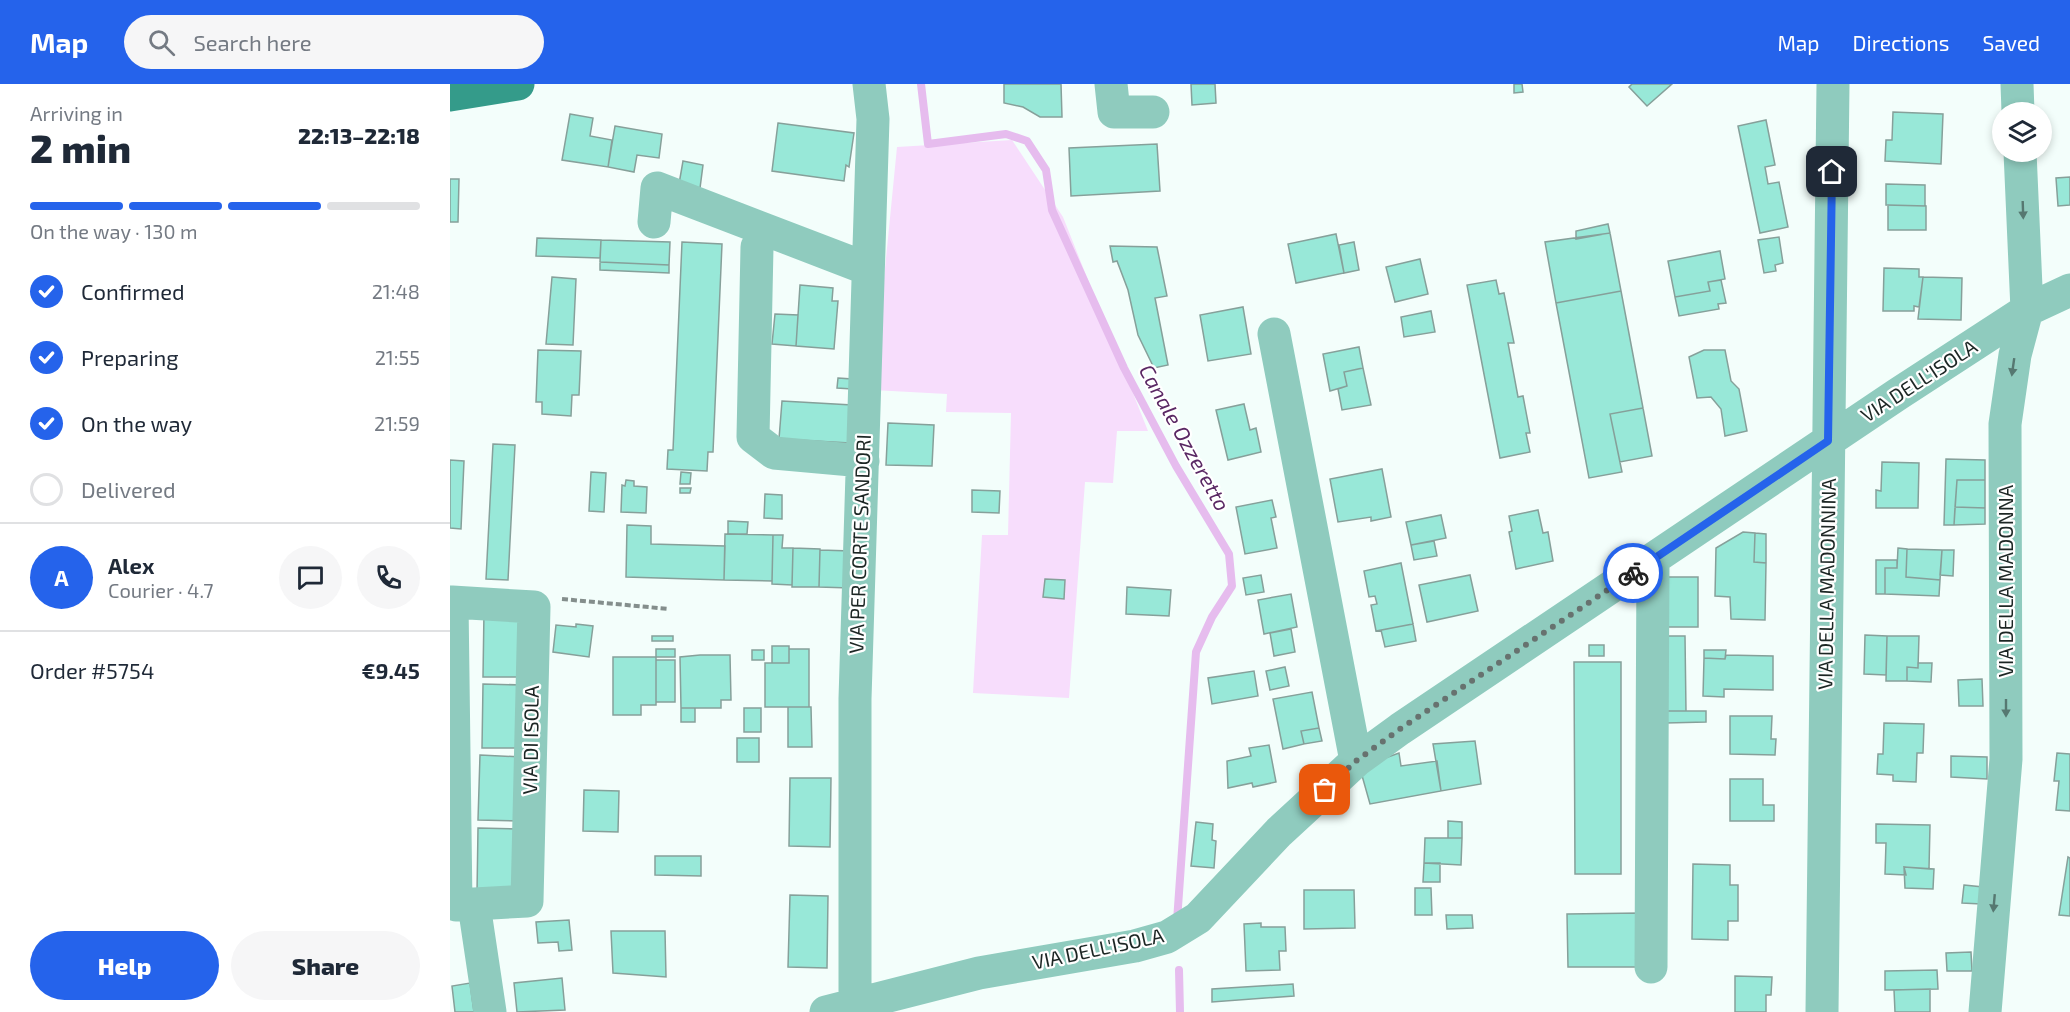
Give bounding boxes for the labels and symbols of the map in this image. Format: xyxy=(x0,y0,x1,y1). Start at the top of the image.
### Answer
pin xyxy=(1806,146,1857,197)
one-way arrow xyxy=(2019,200,2028,219)
street label: VIA DELL'ISOLA xyxy=(1856,333,1982,427)
one-way arrow xyxy=(2009,357,2018,376)
water label: Canale Ozzeretto xyxy=(1135,360,1236,515)
street label: VIA PER CORTE SANDORI xyxy=(843,434,875,654)
street label: VIA DELLA MADONNINA xyxy=(1812,477,1840,690)
street label: VIA DELLA MADONNA xyxy=(1993,484,2017,677)
courier xyxy=(1603,543,1663,603)
street label: VIA DI ISOLA xyxy=(517,685,543,795)
one-way arrow xyxy=(2001,699,2011,718)
pin xyxy=(1299,764,1350,815)
one-way arrow xyxy=(1989,893,1999,912)
street label: VIA DELL'ISOLA xyxy=(1030,922,1166,974)

